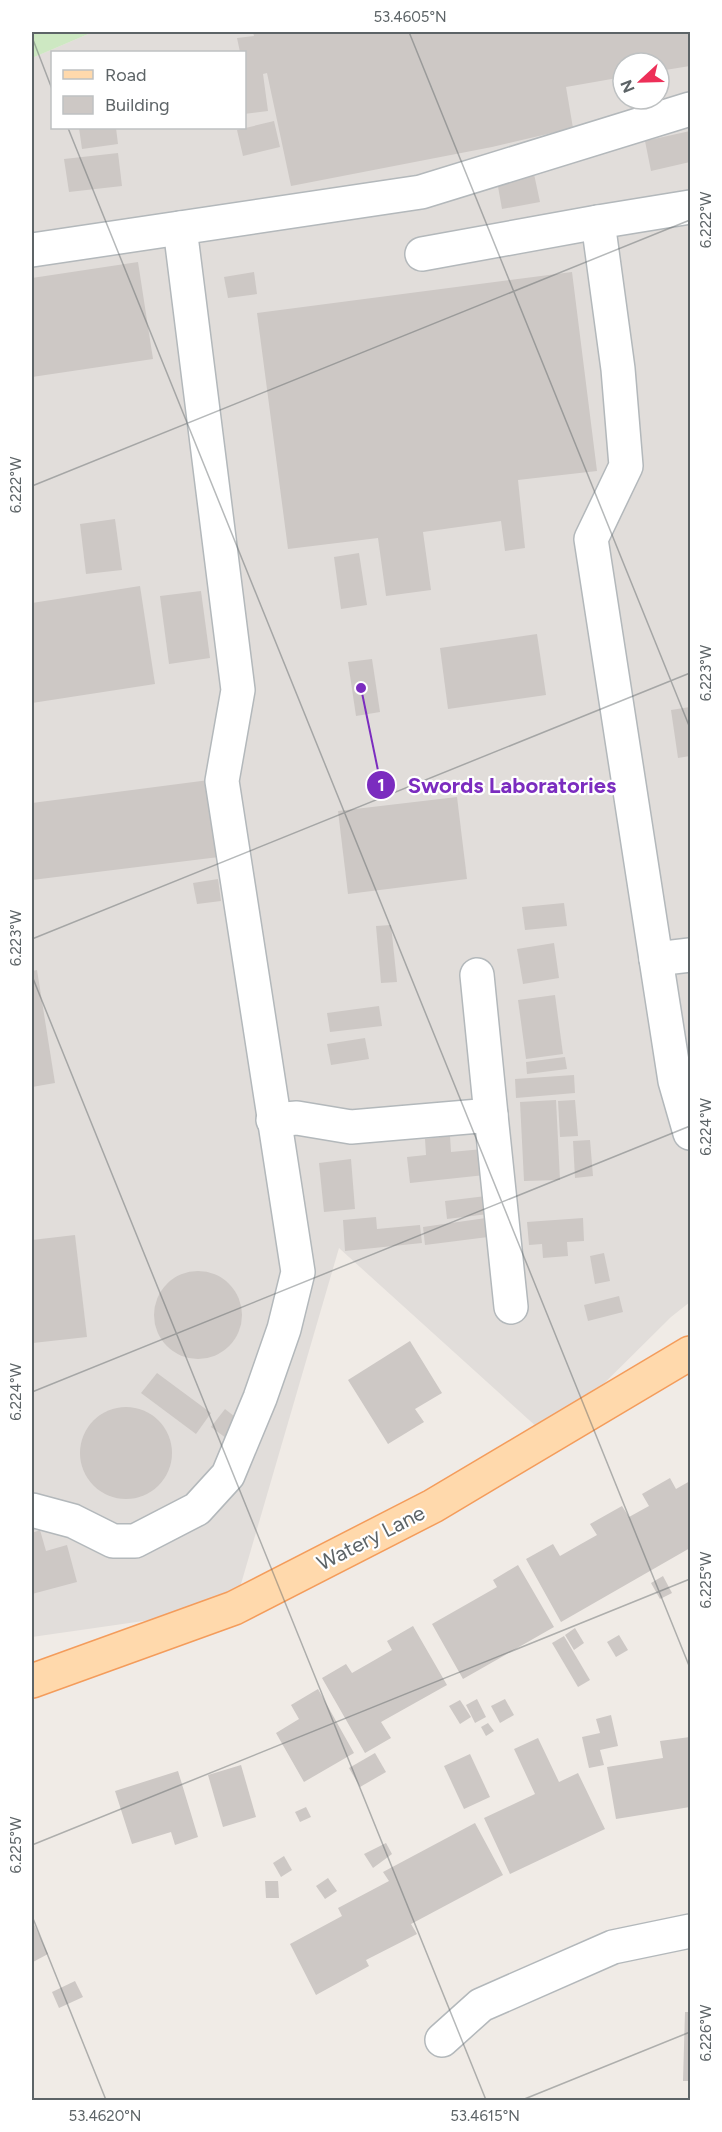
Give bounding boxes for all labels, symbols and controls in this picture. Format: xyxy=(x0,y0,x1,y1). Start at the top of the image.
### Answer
text: 53.4605°N xyxy=(373,8,447,26)
legend xyxy=(51,51,246,129)
north arrow xyxy=(611,51,671,111)
text: Road xyxy=(105,64,146,86)
text: N xyxy=(616,77,639,96)
text: Building xyxy=(105,94,170,116)
text: 6.222°W xyxy=(697,191,715,248)
text: 6.222°W xyxy=(7,456,25,513)
text: 6.223°W xyxy=(697,644,715,701)
callout: Swords Laboratories xyxy=(366,765,628,805)
text: Swords Laboratories xyxy=(408,772,616,799)
text: 1 xyxy=(377,774,385,796)
text: 6.223°W xyxy=(7,909,25,966)
text: 6.224°W xyxy=(697,1098,715,1156)
text: 6.224°W xyxy=(7,1363,25,1421)
street label: Watery Lane xyxy=(313,1500,429,1575)
text: 6.225°W xyxy=(697,1551,715,1608)
text: 6.225°W xyxy=(7,1816,25,1873)
text: 6.226°W xyxy=(697,2004,715,2061)
text: 53.4620°N xyxy=(69,2107,141,2125)
text: 53.4615°N xyxy=(450,2107,520,2125)

